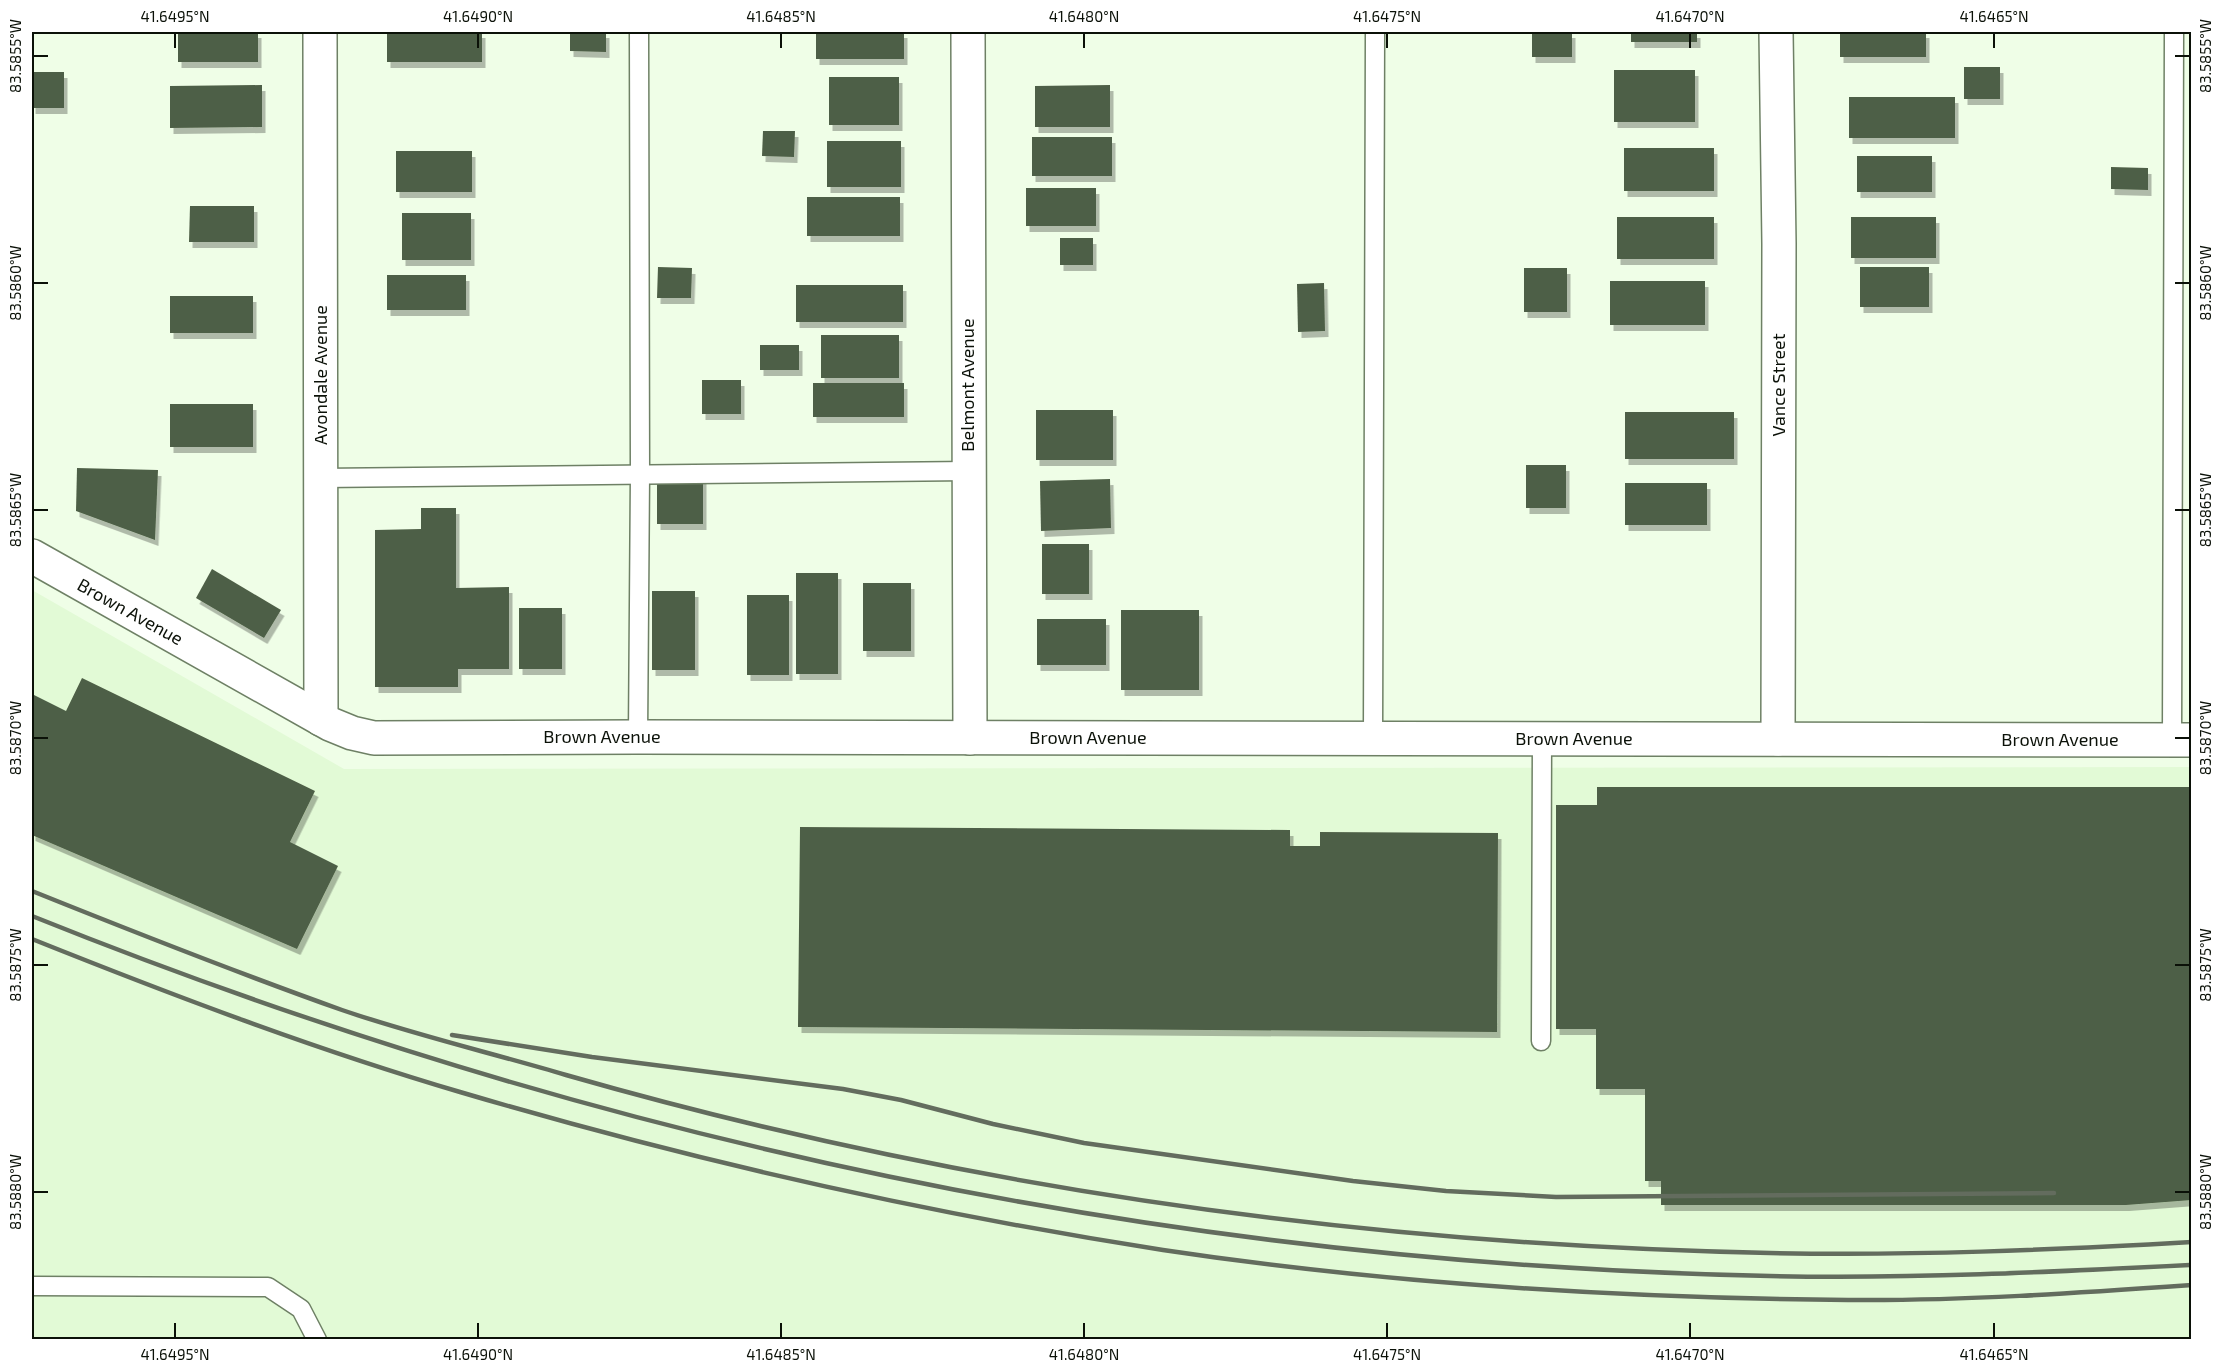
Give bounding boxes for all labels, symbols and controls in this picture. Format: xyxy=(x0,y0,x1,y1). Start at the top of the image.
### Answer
text: 41.6495°N xyxy=(140,7,210,25)
text: 41.6490°N xyxy=(443,7,513,25)
text: 41.6485°N xyxy=(746,7,816,25)
text: 41.6480°N xyxy=(1049,7,1119,25)
text: 41.6475°N xyxy=(1353,7,1421,25)
text: 41.6470°N xyxy=(1655,7,1725,25)
text: 41.6465°N xyxy=(1959,7,2029,25)
text: 83.5855°W xyxy=(6,19,24,93)
text: 83.5855°W xyxy=(2196,19,2214,93)
text: 83.5860°W xyxy=(6,245,24,321)
text: 83.5860°W xyxy=(2196,245,2214,321)
street label: Avondale Avenue xyxy=(309,305,331,445)
street label: Belmont Avenue xyxy=(956,318,978,452)
street label: Vance Street xyxy=(1767,333,1789,437)
text: 83.5865°W xyxy=(6,473,24,547)
text: 83.5865°W xyxy=(2196,473,2214,547)
street label: Brown Avenue xyxy=(74,573,187,649)
text: 83.5870°W xyxy=(6,701,24,775)
text: 83.5870°W xyxy=(2196,701,2214,775)
street label: Brown Avenue xyxy=(543,725,661,747)
street label: Brown Avenue xyxy=(1029,726,1147,748)
street label: Brown Avenue xyxy=(1515,727,1633,749)
street label: Brown Avenue xyxy=(2001,728,2119,750)
text: 83.5875°W xyxy=(6,928,24,1002)
text: 83.5875°W xyxy=(2196,928,2214,1002)
text: 83.5880°W xyxy=(6,1154,24,1230)
text: 83.5880°W xyxy=(2196,1154,2214,1230)
text: 41.6495°N xyxy=(140,1345,210,1363)
text: 41.6490°N xyxy=(443,1345,513,1363)
text: 41.6485°N xyxy=(746,1345,816,1363)
text: 41.6480°N xyxy=(1049,1345,1119,1363)
text: 41.6475°N xyxy=(1353,1345,1421,1363)
text: 41.6470°N xyxy=(1655,1345,1725,1363)
text: 41.6465°N xyxy=(1959,1345,2029,1363)

